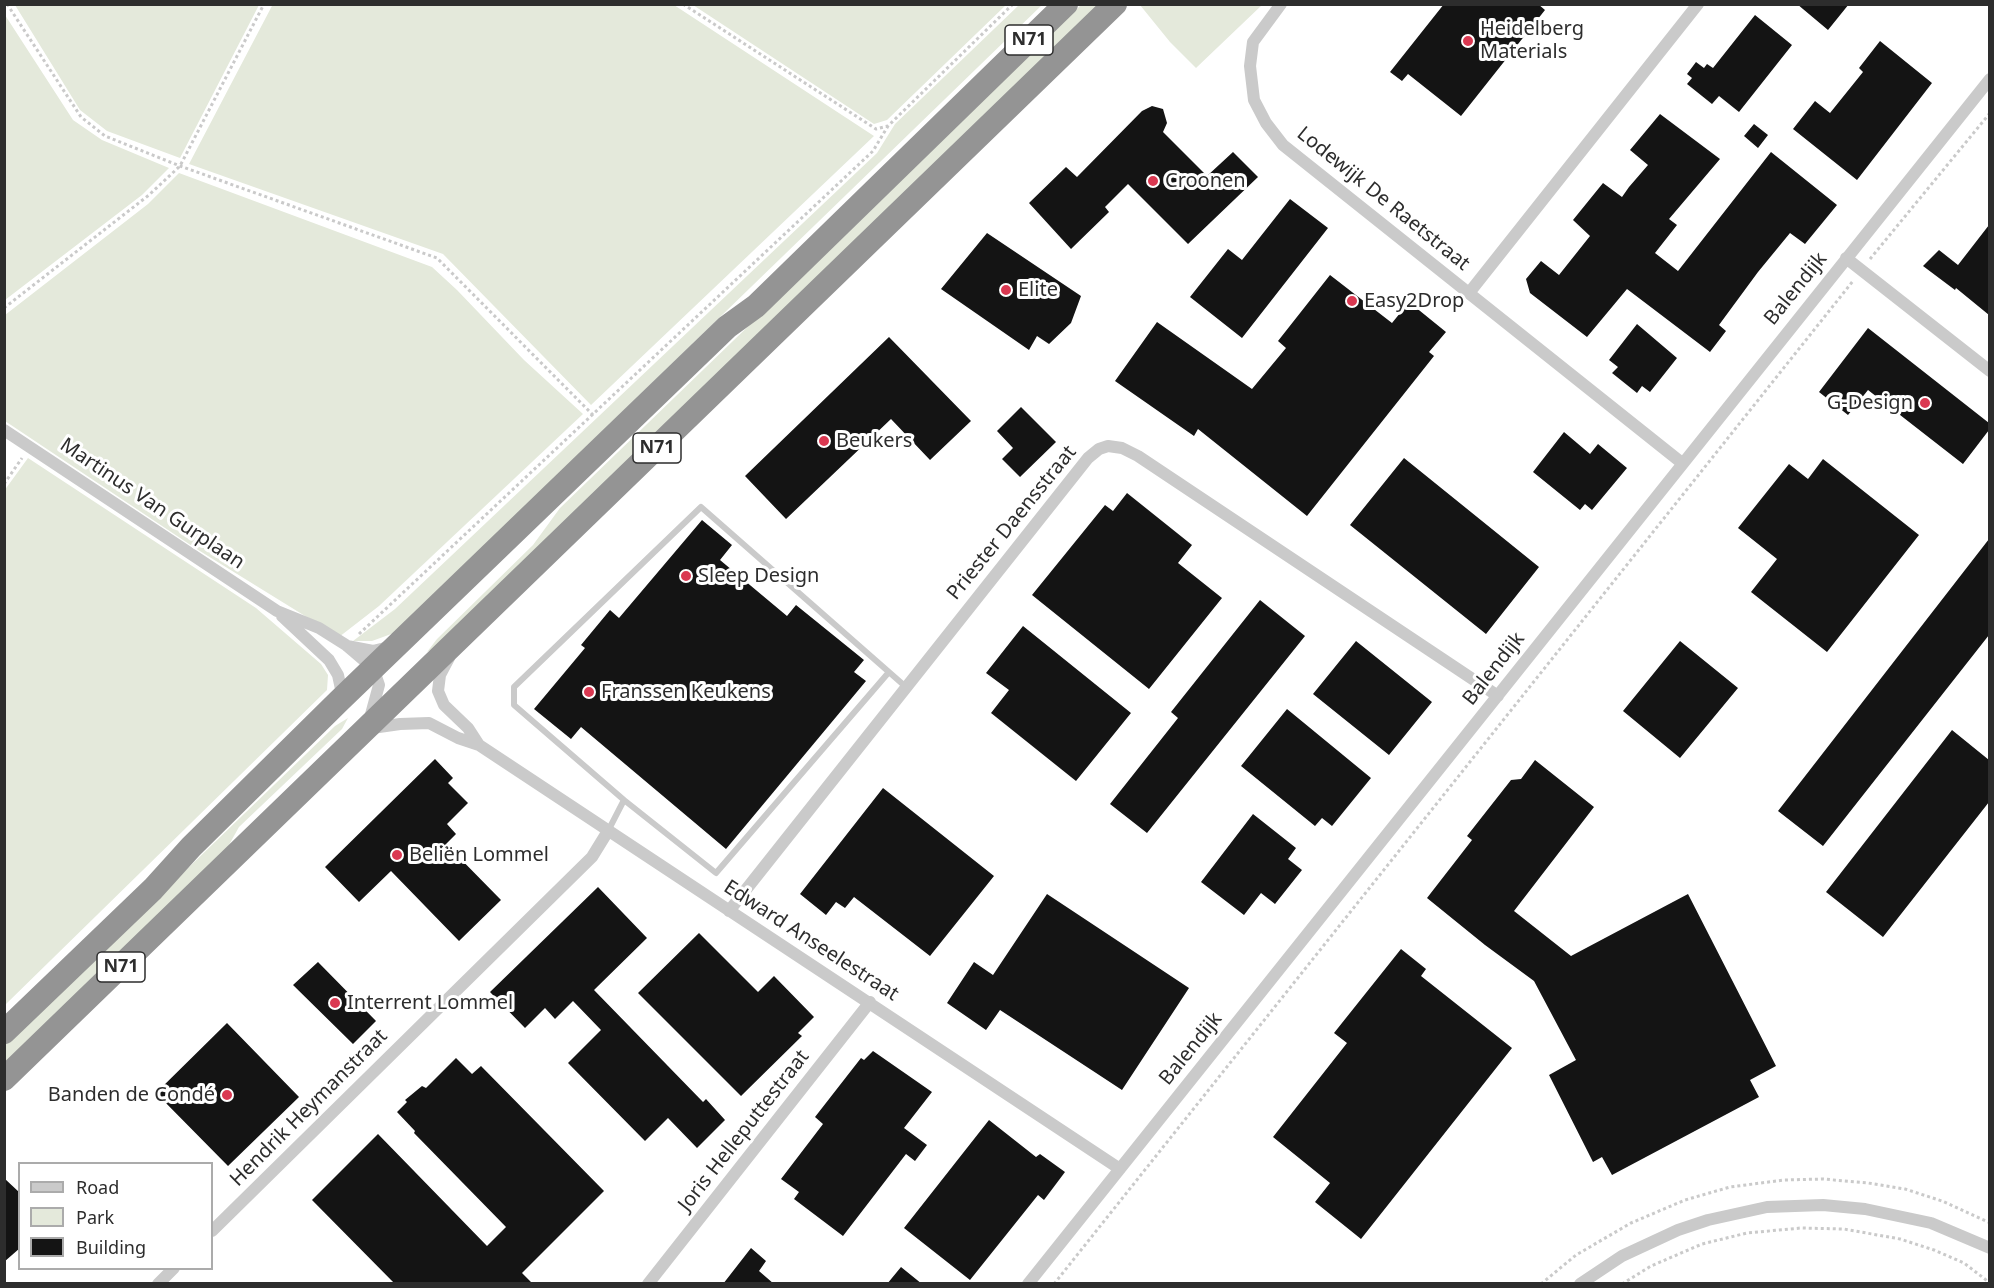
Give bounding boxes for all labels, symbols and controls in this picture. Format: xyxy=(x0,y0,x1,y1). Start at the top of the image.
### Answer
place label: Heidelberg Materials xyxy=(1480,17,1584,64)
road number: N71 xyxy=(1005,25,1053,55)
marker: Heidelberg Materials xyxy=(1461,34,1475,48)
street label: Lodewijk De Raetstraat xyxy=(1292,122,1474,276)
place label: Croonen xyxy=(1165,169,1246,193)
marker: Croonen xyxy=(1146,174,1160,188)
street label: Balendijk xyxy=(1760,248,1832,330)
place label: Elite xyxy=(1018,278,1058,302)
marker: Elite xyxy=(999,283,1013,297)
place label: Easy2Drop xyxy=(1364,289,1464,313)
marker: Easy2Drop xyxy=(1345,294,1359,308)
place label: G-Design xyxy=(1827,391,1913,415)
marker: G-Design xyxy=(1918,396,1932,410)
place label: Beukers xyxy=(836,429,912,453)
street label: Martinus Van Gurplaan xyxy=(55,433,249,575)
road number: N71 xyxy=(633,433,681,463)
marker: Beukers xyxy=(817,434,831,448)
street label: Priester Daensstraat xyxy=(942,441,1082,605)
place label: Sleep Design xyxy=(698,564,819,588)
marker: Sleep Design xyxy=(679,569,693,583)
street label: Balendijk xyxy=(1458,628,1530,710)
place label: Franssen Keukens xyxy=(601,680,771,704)
marker: Franssen Keukens xyxy=(582,685,596,699)
place label: Beliën Lommel xyxy=(409,843,549,867)
marker: Beliën Lommel xyxy=(390,848,404,862)
street label: Edward Anseelestraat xyxy=(719,875,903,1007)
road number: N71 xyxy=(97,952,145,982)
place label: Interrent Lommel xyxy=(347,991,513,1015)
marker: Interrent Lommel xyxy=(328,996,342,1010)
street label: Balendijk xyxy=(1155,1008,1227,1090)
street label: Hendrik Heymanstraat xyxy=(225,1024,393,1192)
street label: Joris Helleputtestraat xyxy=(674,1046,814,1216)
place label: Banden de Condé xyxy=(48,1083,215,1107)
marker: Banden de Condé xyxy=(220,1088,234,1102)
legend xyxy=(18,1162,213,1270)
text: Road xyxy=(76,1175,119,1199)
text: Park xyxy=(76,1205,114,1229)
text: Building xyxy=(76,1235,146,1259)

